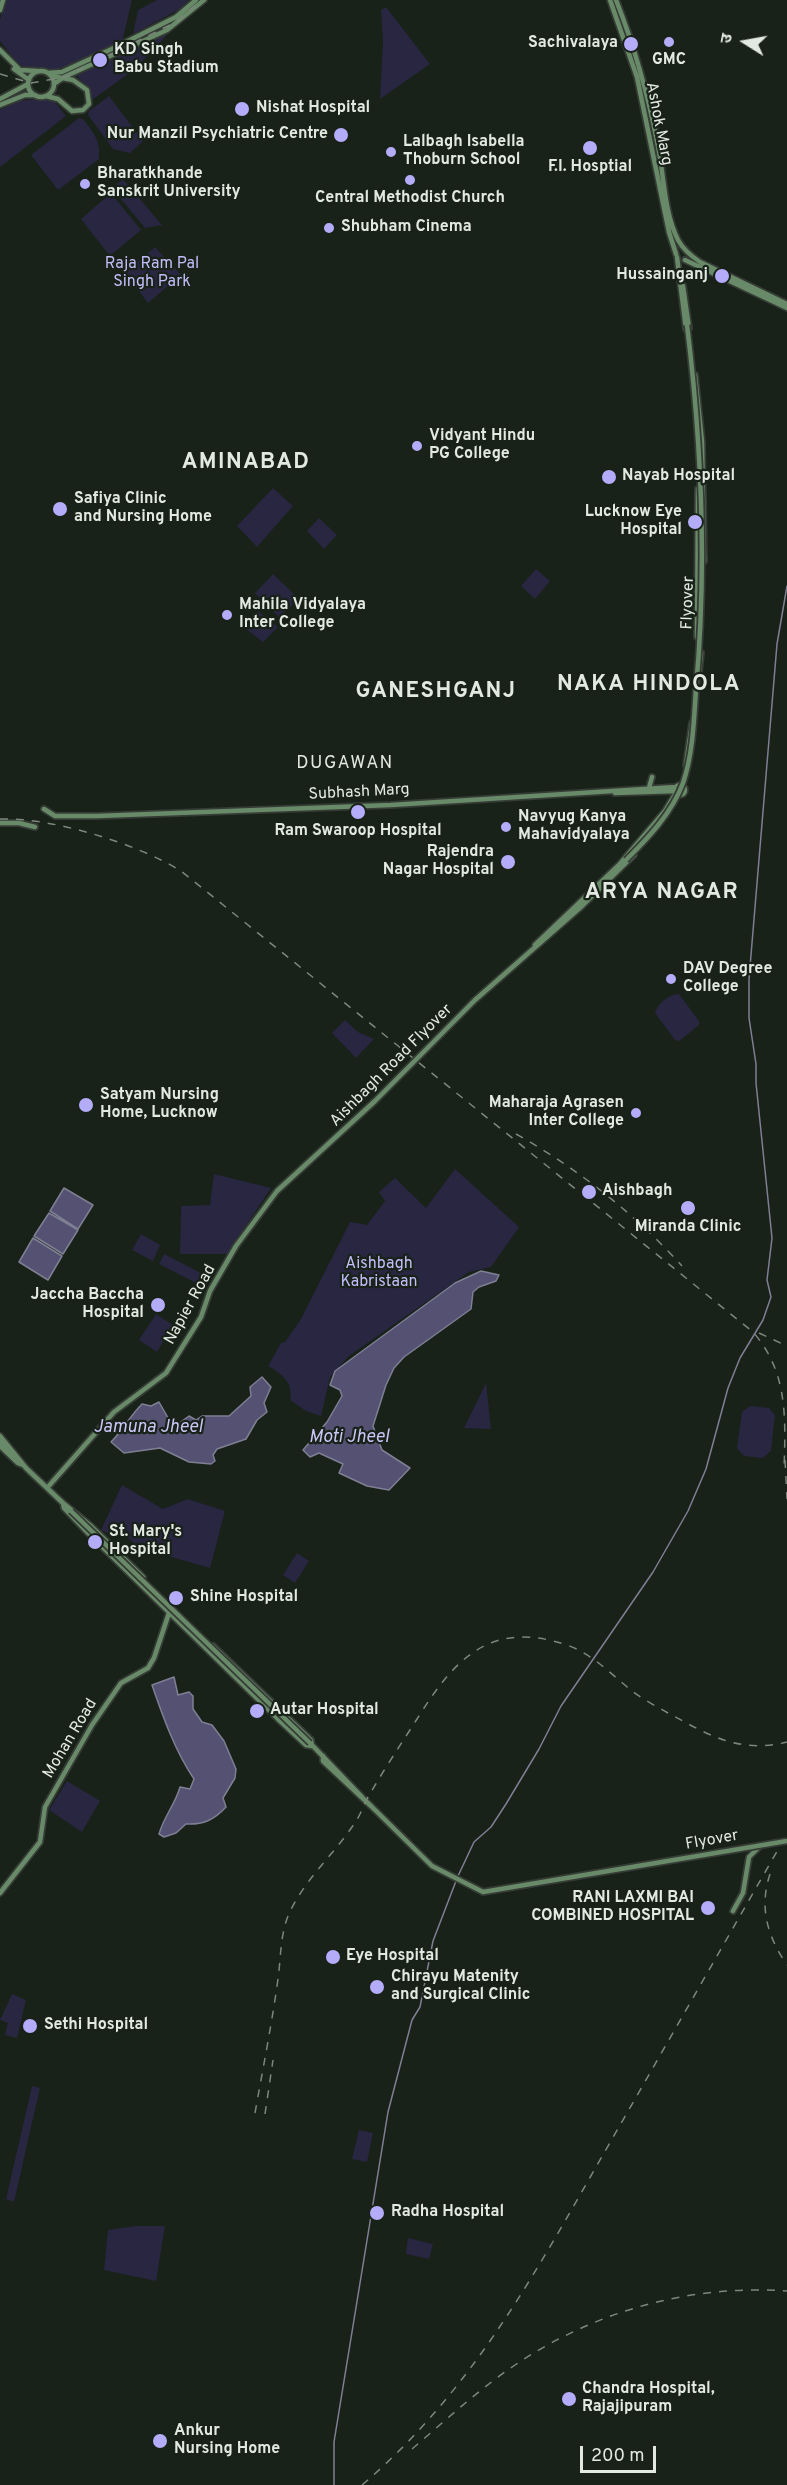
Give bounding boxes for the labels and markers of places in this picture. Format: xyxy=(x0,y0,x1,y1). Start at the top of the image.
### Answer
place label: Sachivalaya xyxy=(528,34,618,54)
marker: Sachivalaya xyxy=(622,35,640,53)
marker: GMC xyxy=(662,35,676,49)
place label: KD Singh Babu Stadium xyxy=(114,41,219,79)
marker: KD Singh Babu Stadium xyxy=(91,51,109,69)
place label: GMC xyxy=(652,51,686,71)
place label: Nishat Hospital xyxy=(256,99,370,119)
marker: Nishat Hospital xyxy=(233,100,251,118)
place label: Nur Manzil Psychiatric Centre xyxy=(107,125,328,145)
marker: Nur Manzil Psychiatric Centre xyxy=(332,126,350,144)
place label: Lalbagh Isabella Thoburn School xyxy=(403,133,524,171)
marker: F.I. Hosptial xyxy=(581,139,599,157)
marker: Lalbagh Isabella Thoburn School xyxy=(384,145,398,159)
place label: F.I. Hosptial xyxy=(548,158,632,178)
place label: Bharatkhande Sanskrit University xyxy=(97,165,241,203)
marker: Central Methodist Church xyxy=(403,173,417,187)
marker: Bharatkhande Sanskrit University xyxy=(78,177,92,191)
place label: Central Methodist Church xyxy=(315,189,505,209)
place label: Shubham Cinema xyxy=(341,218,472,238)
marker: Shubham Cinema xyxy=(322,221,336,235)
place label: Hussainganj xyxy=(616,266,708,286)
marker: Hussainganj xyxy=(713,267,731,285)
place label: Vidyant Hindu PG College xyxy=(429,427,535,465)
marker: Vidyant Hindu PG College xyxy=(410,439,424,453)
place label: Nayab Hospital xyxy=(622,467,735,487)
marker: Nayab Hospital xyxy=(600,468,618,486)
place label: Safiya Clinic and Nursing Home xyxy=(74,490,212,528)
marker: Safiya Clinic and Nursing Home xyxy=(51,500,69,518)
place label: Lucknow Eye Hospital xyxy=(585,503,682,541)
marker: Lucknow Eye Hospital xyxy=(686,513,704,531)
place label: Mahila Vidyalaya Inter College xyxy=(239,596,366,634)
marker: Mahila Vidyalaya Inter College xyxy=(220,608,234,622)
marker: Ram Swaroop Hospital xyxy=(349,803,367,821)
place label: Navyug Kanya Mahavidyalaya xyxy=(518,808,630,846)
marker: Navyug Kanya Mahavidyalaya xyxy=(499,820,513,834)
place label: Ram Swaroop Hospital xyxy=(274,822,442,842)
place label: Rajendra Nagar Hospital xyxy=(383,843,494,881)
marker: Rajendra Nagar Hospital xyxy=(499,853,517,871)
place label: DAV Degree College xyxy=(683,960,772,998)
marker: DAV Degree College xyxy=(664,972,678,986)
place label: Satyam Nursing Home, Lucknow xyxy=(100,1086,219,1124)
place label: Maharaja Agrasen Inter College xyxy=(489,1094,624,1132)
marker: Satyam Nursing Home, Lucknow xyxy=(77,1096,95,1114)
marker: Maharaja Agrasen Inter College xyxy=(629,1106,643,1120)
place label: Aishbagh xyxy=(602,1182,672,1202)
marker: Aishbagh xyxy=(580,1183,598,1201)
marker: Miranda Clinic xyxy=(679,1199,697,1217)
place label: Miranda Clinic xyxy=(635,1218,741,1238)
place label: Jaccha Baccha Hospital xyxy=(31,1286,144,1324)
marker: Jaccha Baccha Hospital xyxy=(149,1296,167,1314)
place label: St. Mary's Hospital xyxy=(109,1523,182,1561)
marker: St. Mary's Hospital xyxy=(86,1533,104,1551)
place label: Shine Hospital xyxy=(190,1588,298,1608)
marker: Shine Hospital xyxy=(167,1589,185,1607)
place label: Autar Hospital xyxy=(270,1701,379,1721)
marker: Autar Hospital xyxy=(248,1702,266,1720)
place label: RANI LAXMI BAI COMBINED HOSPITAL xyxy=(531,1889,694,1927)
marker: RANI LAXMI BAI COMBINED HOSPITAL xyxy=(699,1899,717,1917)
place label: Eye Hospital xyxy=(346,1947,439,1967)
marker: Eye Hospital xyxy=(324,1948,342,1966)
place label: Chirayu Matenity and Surgical Clinic xyxy=(391,1968,530,2006)
marker: Chirayu Matenity and Surgical Clinic xyxy=(368,1978,386,1996)
place label: Sethi Hospital xyxy=(44,2016,148,2036)
marker: Sethi Hospital xyxy=(21,2017,39,2035)
place label: Radha Hospital xyxy=(391,2203,504,2223)
marker: Radha Hospital xyxy=(368,2204,386,2222)
place label: Chandra Hospital, Rajajipuram xyxy=(582,2380,715,2418)
marker: Chandra Hospital, Rajajipuram xyxy=(560,2390,578,2408)
place label: Ankur Nursing Home xyxy=(174,2422,280,2460)
marker: Ankur Nursing Home xyxy=(151,2432,169,2450)

